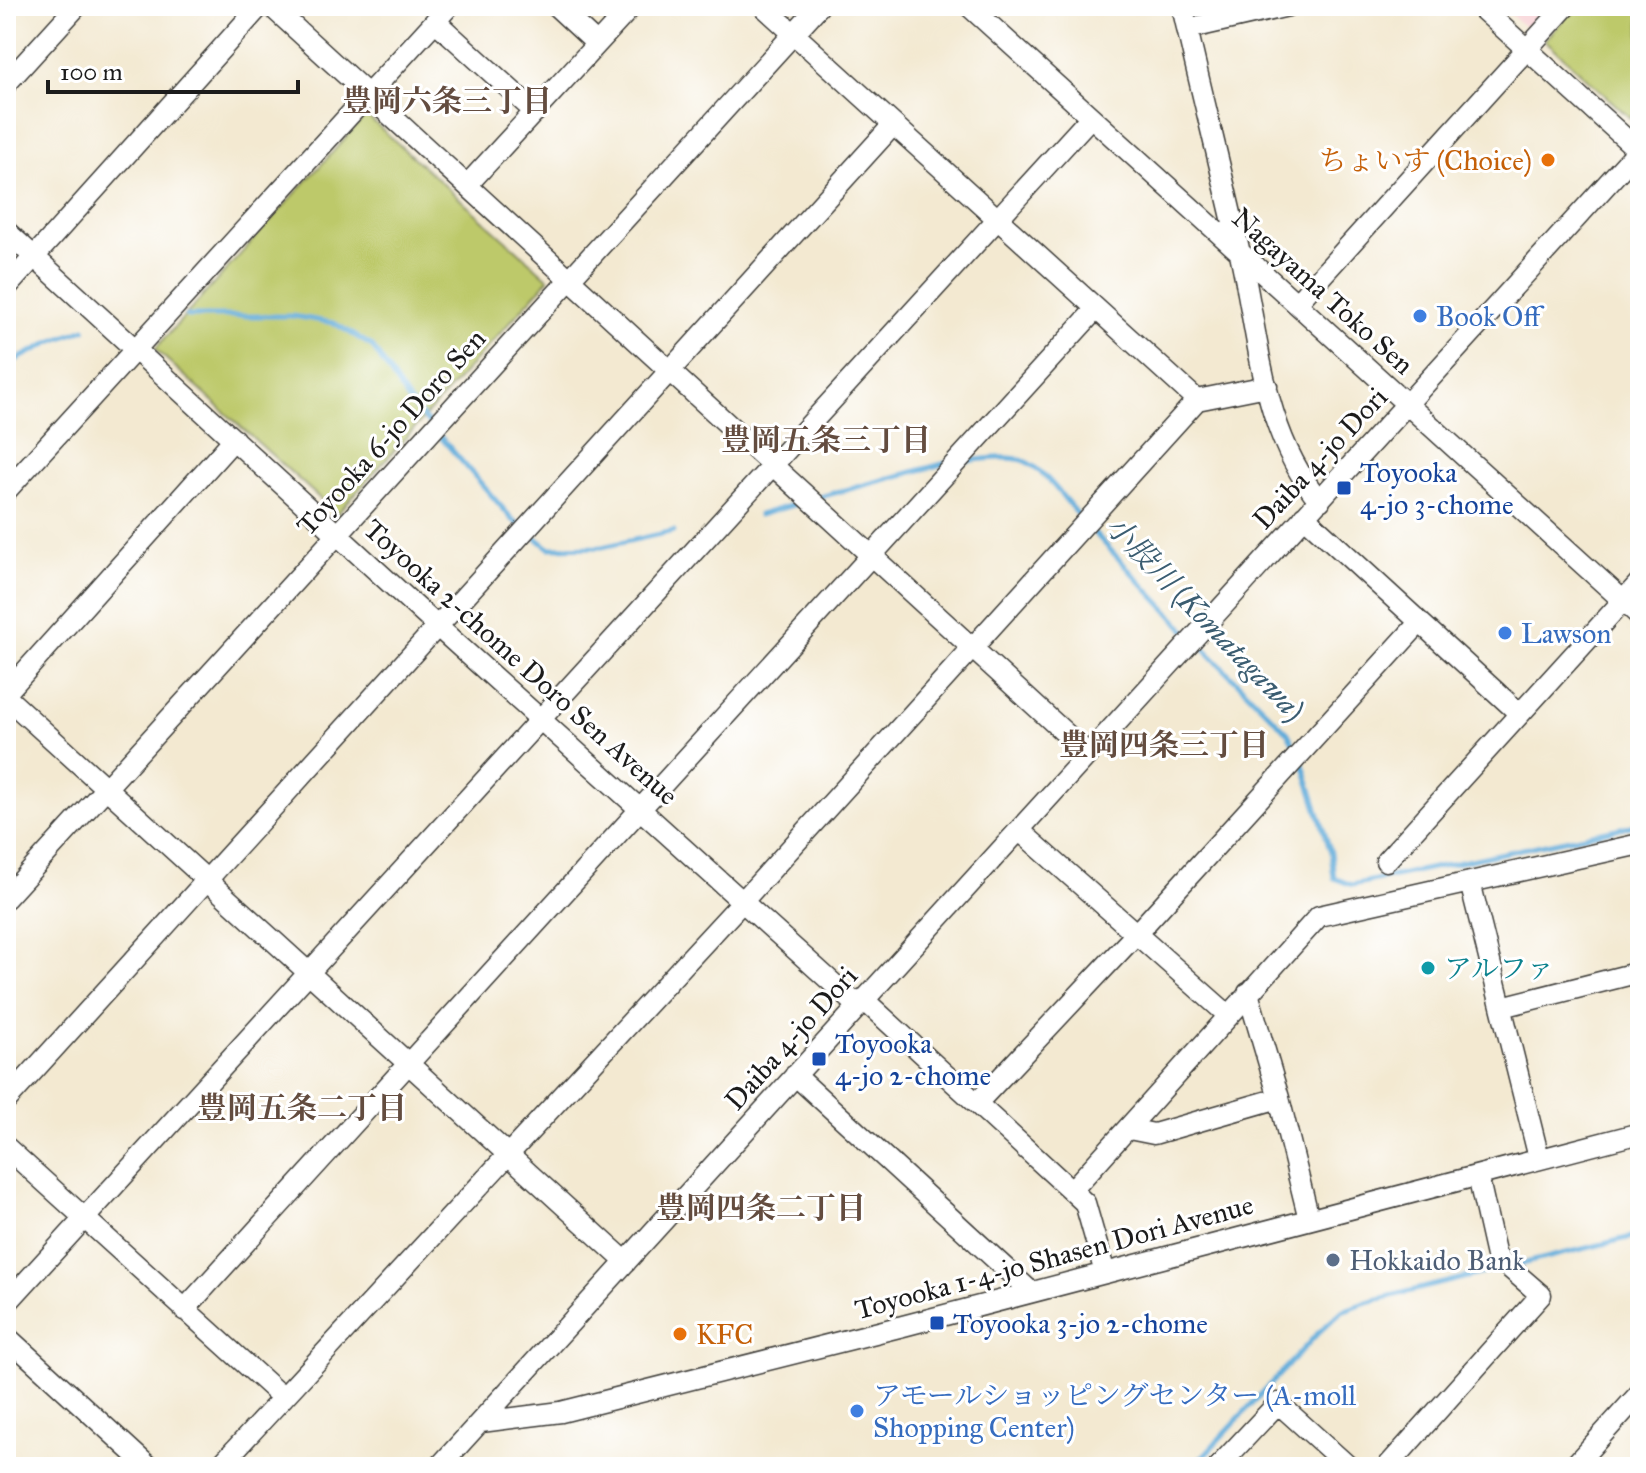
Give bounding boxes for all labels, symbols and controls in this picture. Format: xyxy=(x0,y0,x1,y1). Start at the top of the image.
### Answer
scale bar xyxy=(48,44,298,94)
text: 100 m xyxy=(60,57,123,87)
district label: 豊岡六条三丁目 xyxy=(342,83,552,119)
place label: ちょいす (Choice) xyxy=(1318,143,1532,178)
marker: ちょいす (Choice) xyxy=(1539,151,1557,169)
street label: Nagayama Toko Sen xyxy=(1225,200,1421,382)
place label: Book Off xyxy=(1436,299,1544,334)
marker: Book Off xyxy=(1411,307,1429,325)
street label: Toyooka 6-jo Doro Sen xyxy=(289,321,493,543)
street label: Daiba 4-jo Dori xyxy=(1245,379,1395,536)
district label: 豊岡五条三丁目 xyxy=(721,422,931,458)
place label: Toyooka 4-jo 3-chome xyxy=(1360,455,1514,522)
marker: Toyooka 4-jo 3-chome xyxy=(1335,479,1353,497)
water label: 小股川 (Komatagawa) xyxy=(1097,508,1312,729)
street label: Toyooka 2-chome Doro Sen Avenue xyxy=(357,511,685,813)
place label: Lawson xyxy=(1521,616,1611,651)
marker: Lawson xyxy=(1496,624,1514,642)
district label: 豊岡四条三丁目 xyxy=(1059,727,1269,763)
place label: アルファ xyxy=(1444,951,1554,986)
street label: Daiba 4-jo Dori xyxy=(717,959,865,1117)
marker: アルファ xyxy=(1419,959,1437,977)
place label: Toyooka 4-jo 2-chome xyxy=(835,1026,991,1093)
marker: Toyooka 4-jo 2-chome xyxy=(810,1050,828,1068)
district label: 豊岡五条二丁目 xyxy=(197,1090,407,1126)
street label: Toyooka 1-4-jo Shasen Dori Avenue xyxy=(851,1187,1257,1327)
district label: 豊岡四条二丁目 xyxy=(656,1190,866,1226)
place label: Hokkaido Bank xyxy=(1349,1243,1525,1278)
marker: Hokkaido Bank xyxy=(1324,1251,1342,1269)
place label: Toyooka 3-jo 2-chome xyxy=(953,1306,1208,1341)
marker: Toyooka 3-jo 2-chome xyxy=(928,1314,946,1332)
place label: KFC xyxy=(696,1317,753,1352)
marker: KFC xyxy=(671,1325,689,1343)
place label: アモールショッピングセンター (A-moll Shopping Center) xyxy=(873,1378,1356,1445)
marker: アモールショッピングセンター (A-moll Shopping Center) xyxy=(848,1402,866,1420)

